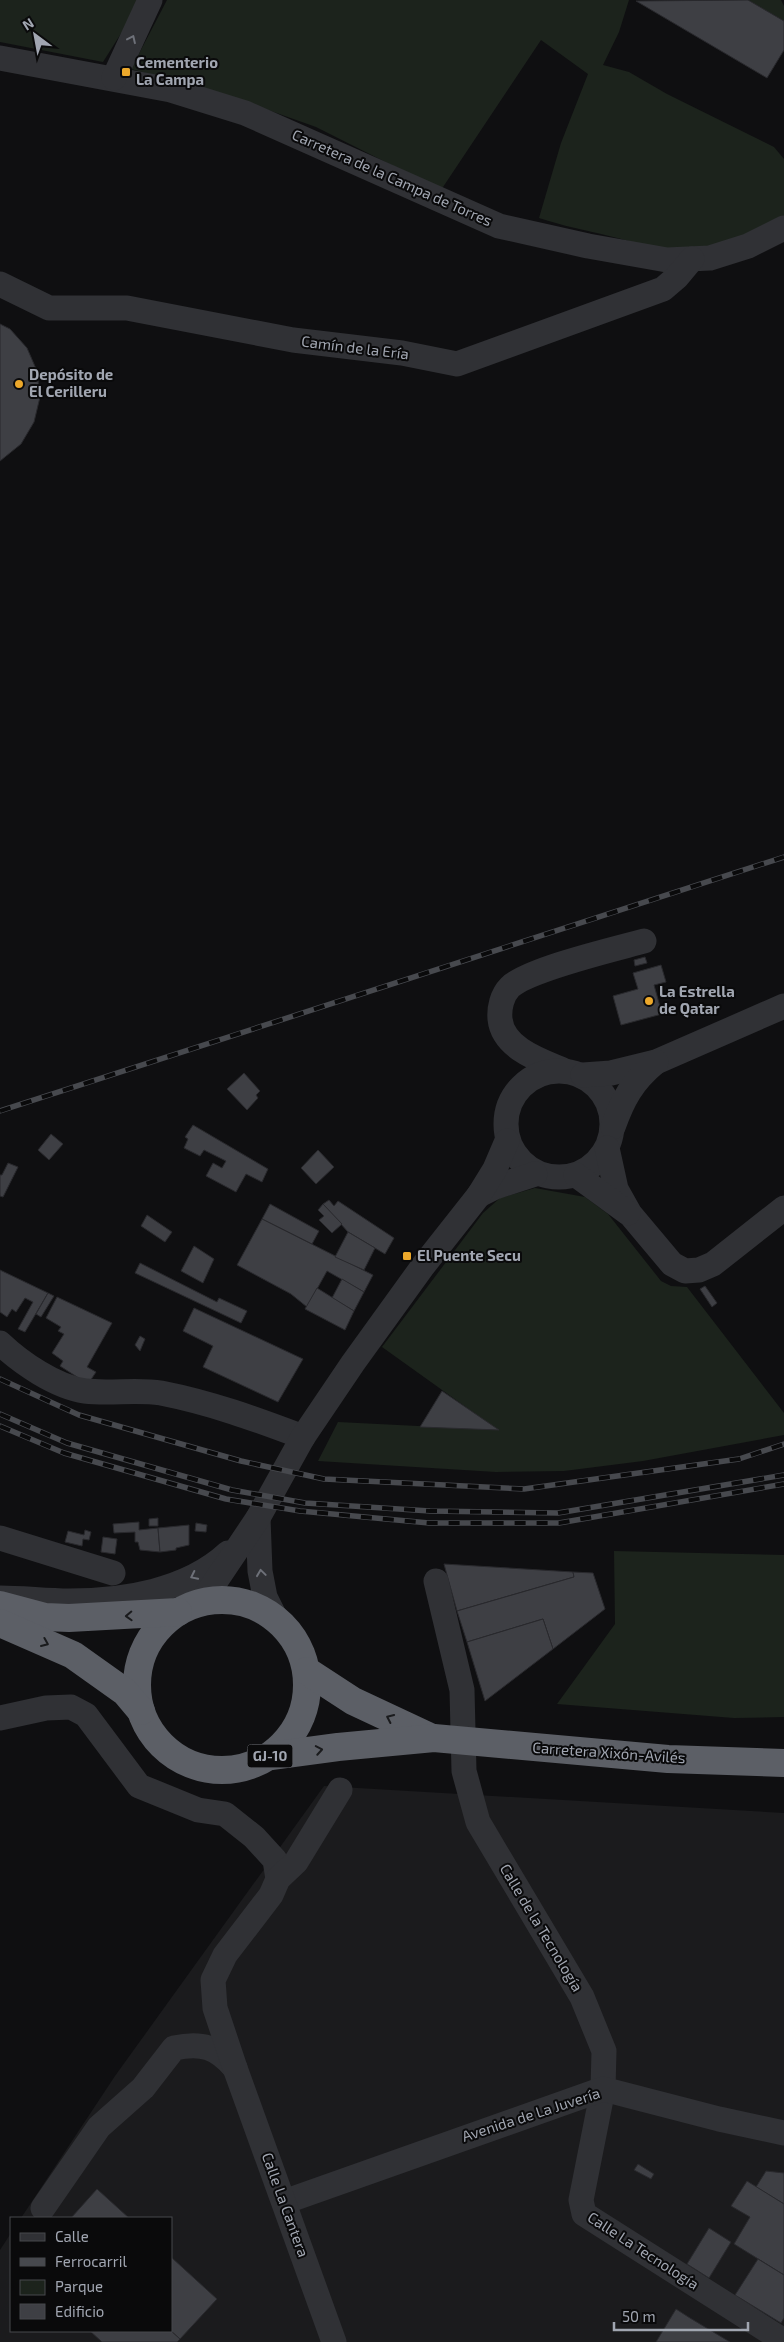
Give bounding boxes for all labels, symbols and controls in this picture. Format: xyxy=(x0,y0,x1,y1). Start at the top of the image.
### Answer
north arrow xyxy=(10,10,60,60)
text: N xyxy=(19,14,37,33)
one-way arrow xyxy=(126,35,137,44)
place label: Cementerio La Campa xyxy=(136,53,218,88)
marker: Cementerio La Campa xyxy=(120,66,132,78)
street label: Carretera de la Campa de Torres xyxy=(290,125,495,229)
street label: Camín de la Ería xyxy=(300,331,410,363)
place label: Depósito de El Cerilleru xyxy=(29,365,113,400)
marker: Depósito de El Cerilleru xyxy=(13,378,25,390)
place label: La Estrella de Qatar xyxy=(659,982,735,1018)
marker: La Estrella de Qatar xyxy=(643,995,655,1007)
place label: El Puente Secu xyxy=(417,1246,521,1264)
marker: El Puente Secu xyxy=(401,1250,413,1262)
one-way arrow xyxy=(256,1569,267,1577)
one-way arrow xyxy=(190,1570,199,1580)
one-way arrow xyxy=(125,1611,132,1621)
one-way arrow xyxy=(40,1636,49,1647)
one-way arrow xyxy=(386,1714,395,1724)
street label: Carretera Xixón-Avilés xyxy=(532,1738,686,1766)
road number: GJ-10 xyxy=(248,1744,292,1768)
one-way arrow xyxy=(314,1745,323,1755)
street label: Calle de la Tecnología xyxy=(497,1860,587,1995)
street label: Avenida de La Juvería xyxy=(459,2083,602,2145)
street label: Calle La Cantera xyxy=(259,2150,313,2259)
street label: Calle La Tecnología xyxy=(585,2207,703,2293)
legend xyxy=(10,2217,172,2332)
text: Calle xyxy=(55,2227,89,2245)
text: Ferrocarril xyxy=(55,2252,128,2270)
text: Parque xyxy=(55,2277,103,2295)
scale bar xyxy=(614,2300,748,2332)
text: Edificio xyxy=(55,2302,104,2320)
text: 50 m xyxy=(622,2307,656,2325)

